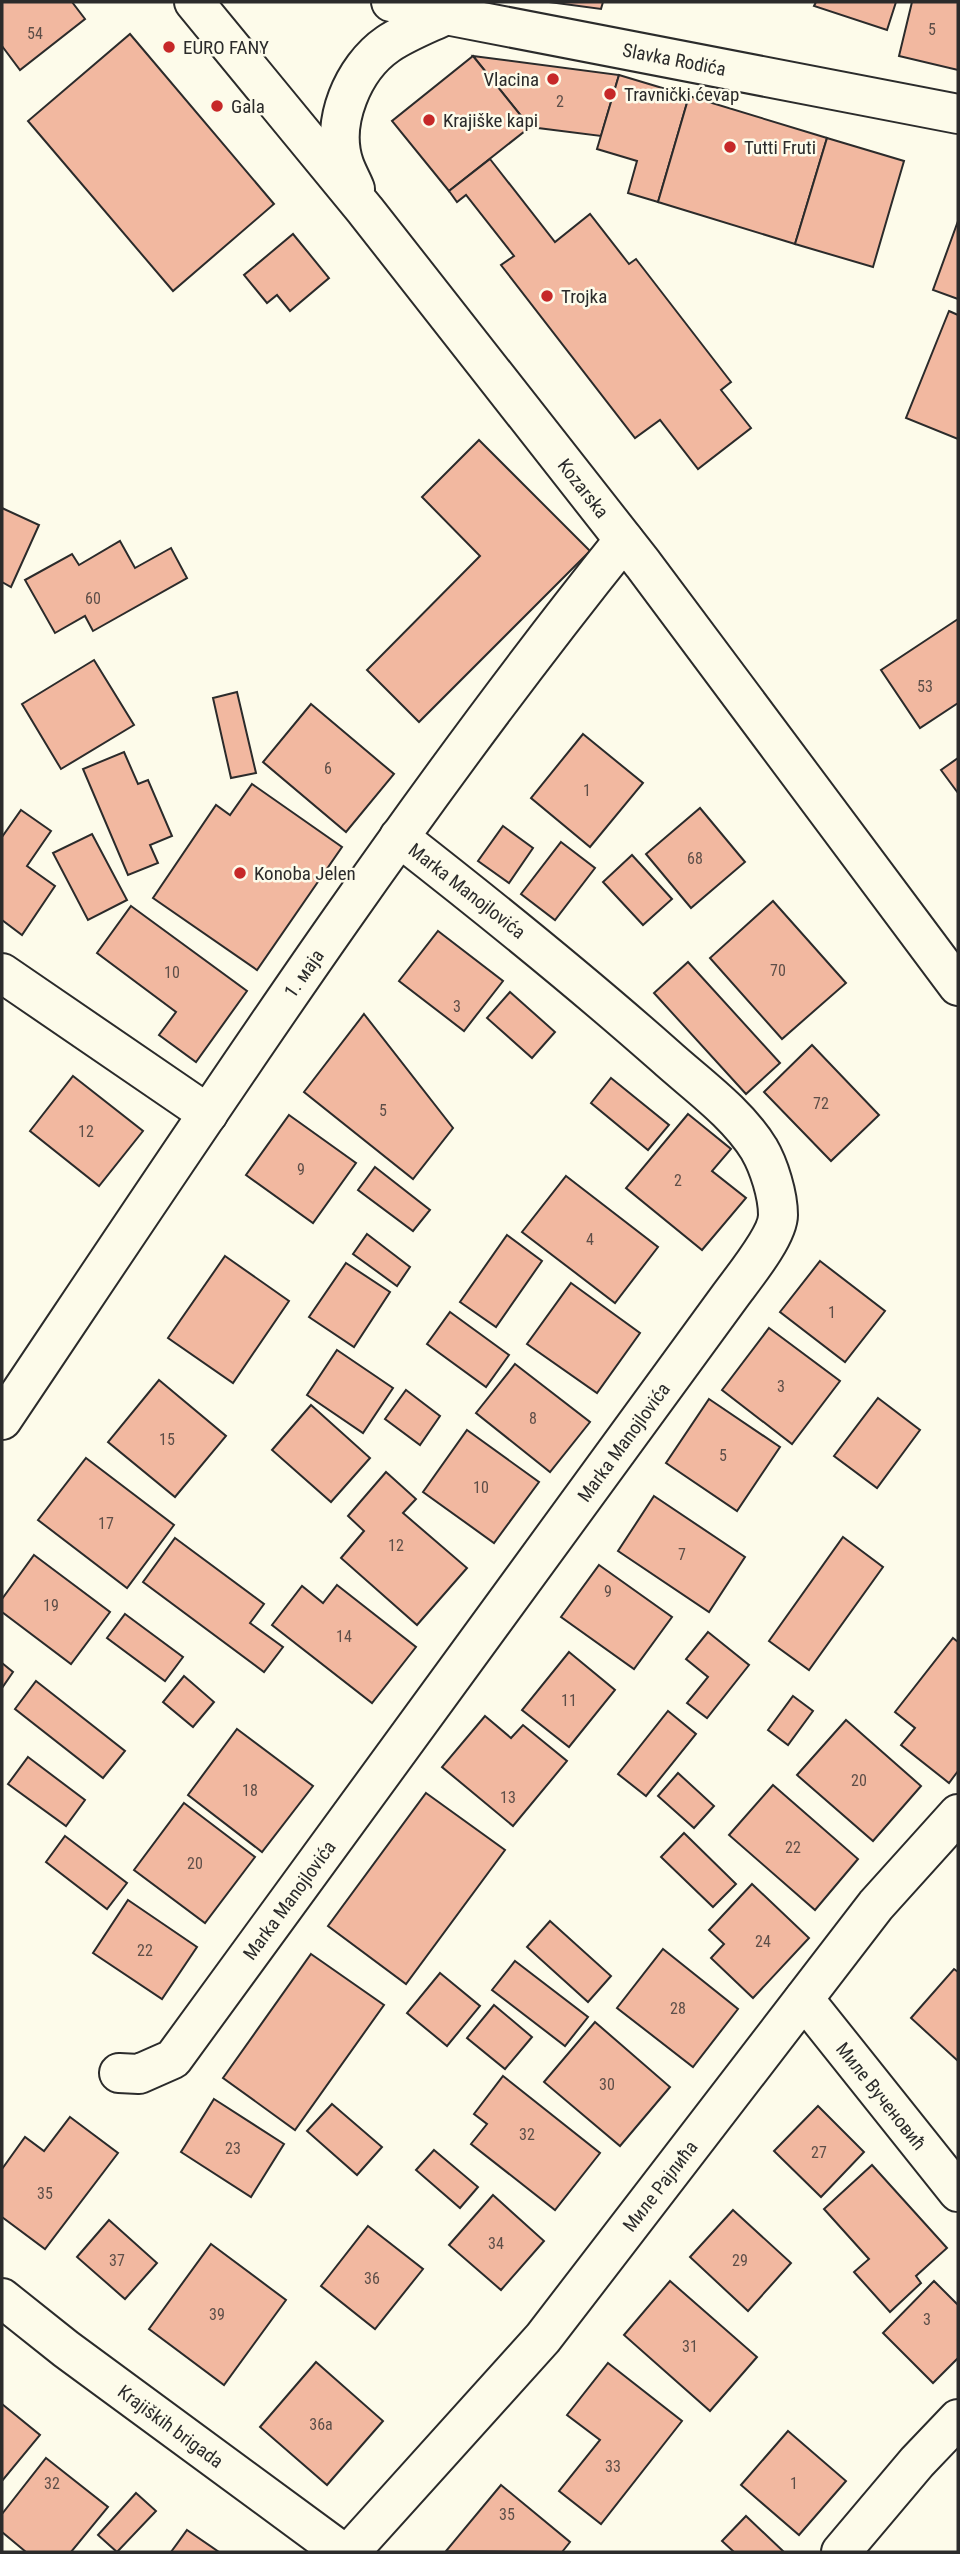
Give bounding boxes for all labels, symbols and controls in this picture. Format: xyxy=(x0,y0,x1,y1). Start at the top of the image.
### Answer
house number: 5 xyxy=(928,20,936,39)
house number: 54 xyxy=(27,24,43,43)
place label: EURO FANY xyxy=(183,36,269,59)
street label: Slavka Rodića xyxy=(621,38,728,80)
marker: EURO FANY xyxy=(161,39,177,55)
place label: Vlacina xyxy=(483,68,539,91)
marker: Vlacina xyxy=(545,71,561,87)
place label: Travnički ćevap xyxy=(624,83,739,106)
marker: Travnički ćevap xyxy=(602,86,618,102)
house number: 2 xyxy=(556,92,564,111)
place label: Gala xyxy=(231,95,265,118)
marker: Gala xyxy=(209,98,225,114)
place label: Krajiške kapi xyxy=(443,109,538,132)
marker: Krajiške kapi xyxy=(421,112,437,128)
place label: Tutti Fruti xyxy=(744,136,816,159)
marker: Tutti Fruti xyxy=(722,139,738,155)
place label: Trojka xyxy=(561,285,607,308)
marker: Trojka xyxy=(539,288,555,304)
street label: Kozarska xyxy=(553,454,614,522)
house number: 60 xyxy=(85,589,101,608)
house number: 53 xyxy=(917,677,933,696)
house number: 6 xyxy=(324,759,332,778)
house number: 1 xyxy=(583,781,591,800)
street label: Marka Manojlovića xyxy=(404,838,530,944)
house number: 68 xyxy=(687,849,703,868)
place label: Konoba Jelen xyxy=(254,862,356,885)
marker: Konoba Jelen xyxy=(232,865,248,881)
street label: 1. маја xyxy=(279,945,328,1002)
house number: 70 xyxy=(770,961,786,980)
house number: 10 xyxy=(164,963,180,982)
house number: 3 xyxy=(453,997,461,1016)
house number: 72 xyxy=(813,1094,829,1113)
house number: 5 xyxy=(379,1101,387,1120)
house number: 12 xyxy=(78,1122,94,1141)
house number: 9 xyxy=(297,1160,305,1179)
house number: 2 xyxy=(674,1171,682,1190)
house number: 4 xyxy=(586,1230,594,1249)
house number: 1 xyxy=(828,1303,836,1322)
house number: 3 xyxy=(777,1377,785,1396)
street label: Marka Manojlovića xyxy=(572,1378,675,1506)
house number: 8 xyxy=(529,1409,537,1428)
house number: 15 xyxy=(159,1430,175,1449)
house number: 5 xyxy=(719,1446,727,1465)
house number: 10 xyxy=(473,1478,489,1497)
house number: 17 xyxy=(98,1514,114,1533)
house number: 12 xyxy=(388,1536,404,1555)
house number: 7 xyxy=(678,1545,686,1564)
house number: 9 xyxy=(604,1582,612,1601)
house number: 19 xyxy=(43,1596,59,1615)
house number: 14 xyxy=(336,1627,352,1646)
house number: 11 xyxy=(561,1691,577,1710)
house number: 20 xyxy=(851,1771,867,1790)
house number: 18 xyxy=(242,1781,258,1800)
house number: 13 xyxy=(500,1788,516,1807)
street label: Marka Manojlovića xyxy=(238,1836,340,1964)
house number: 22 xyxy=(785,1838,801,1857)
house number: 20 xyxy=(187,1854,203,1873)
house number: 24 xyxy=(755,1932,771,1951)
house number: 22 xyxy=(137,1941,153,1960)
house number: 28 xyxy=(670,1999,686,2018)
street label: Миле Вученовић xyxy=(831,2037,931,2154)
house number: 30 xyxy=(599,2075,615,2094)
house number: 32 xyxy=(519,2125,535,2144)
street label: Миле Рајлића xyxy=(618,2136,702,2236)
house number: 23 xyxy=(225,2139,241,2158)
house number: 27 xyxy=(811,2143,827,2162)
house number: 35 xyxy=(37,2184,53,2203)
house number: 34 xyxy=(488,2234,504,2253)
house number: 37 xyxy=(109,2251,125,2270)
house number: 29 xyxy=(732,2251,748,2270)
house number: 36 xyxy=(364,2269,380,2288)
house number: 39 xyxy=(209,2305,225,2324)
house number: 3 xyxy=(923,2310,931,2329)
house number: 31 xyxy=(682,2337,698,2356)
street label: Krajiških brigada xyxy=(114,2380,228,2473)
house number: 36a xyxy=(309,2415,333,2434)
house number: 33 xyxy=(605,2457,621,2476)
house number: 32 xyxy=(44,2474,60,2493)
house number: 1 xyxy=(790,2474,798,2493)
house number: 35 xyxy=(499,2505,515,2524)

